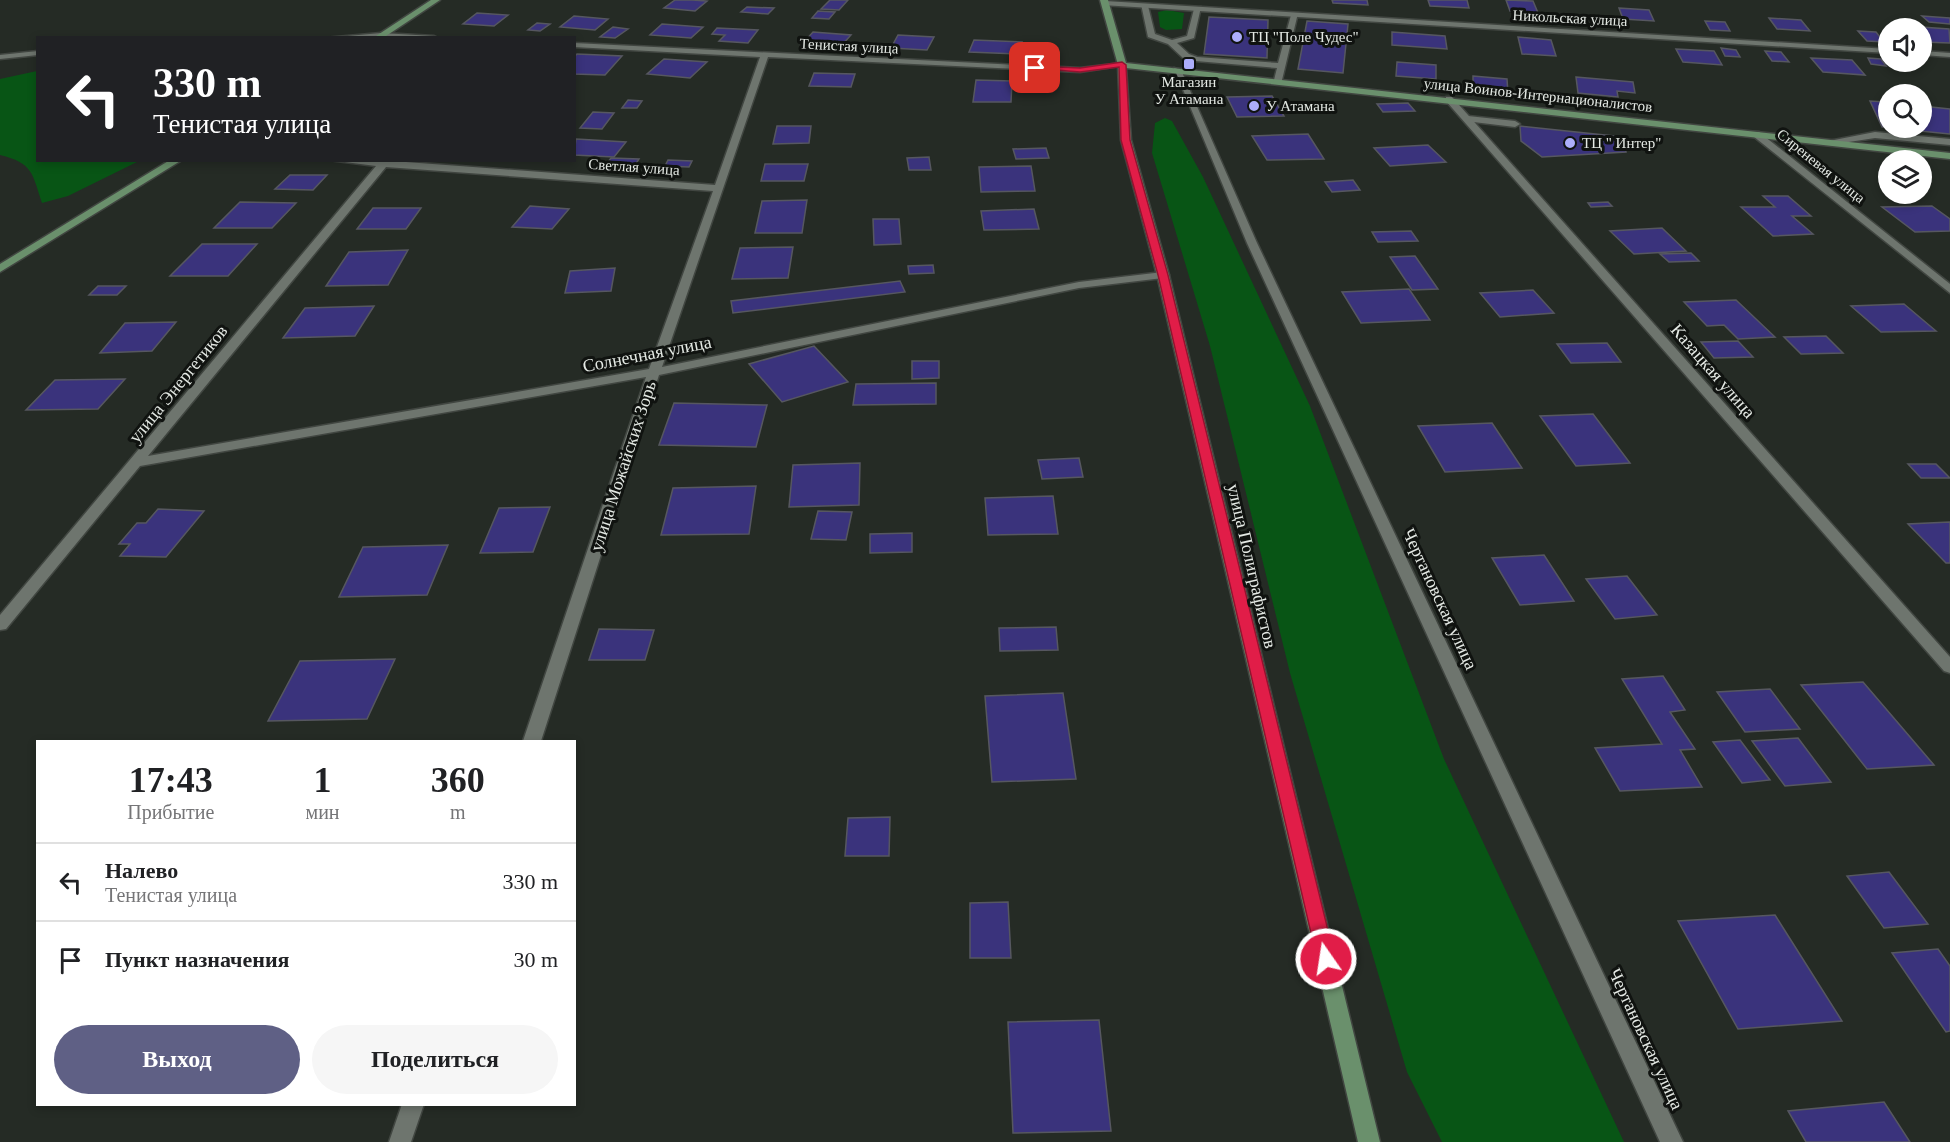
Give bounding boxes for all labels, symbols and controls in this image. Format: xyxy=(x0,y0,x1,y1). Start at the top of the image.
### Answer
street label: Никольская улица xyxy=(1512,7,1628,29)
map controls xyxy=(1878,18,1932,204)
button: sound xyxy=(1878,18,1932,72)
place label: ТЦ "Поле Чудес" xyxy=(1249,29,1359,45)
marker: ТЦ "Поле Чудес" xyxy=(1230,30,1244,44)
street label: Тенистая улица xyxy=(799,35,899,57)
pin xyxy=(1009,42,1060,93)
icon: arrive xyxy=(1018,51,1051,84)
marker: Магазин У Атамана xyxy=(1182,57,1196,71)
icon: left xyxy=(54,60,132,138)
text: 330 m xyxy=(153,60,262,106)
place label: Магазин У Атамана xyxy=(1155,74,1224,107)
street label: улица Воинов-Интернационалистов xyxy=(1423,75,1653,115)
button: search xyxy=(1878,84,1932,138)
place label: У Атамана xyxy=(1266,98,1335,114)
marker: У Атамана xyxy=(1247,99,1261,113)
text: Тенистая улица xyxy=(153,109,331,139)
street label: Сиреневая улица xyxy=(1774,126,1868,206)
place label: ТЦ " Интер" xyxy=(1582,135,1661,151)
marker: ТЦ " Интер" xyxy=(1563,136,1577,150)
button: layers xyxy=(1878,150,1932,204)
street label: Светлая улица xyxy=(588,156,681,178)
street label: Казацкая улица xyxy=(1667,320,1759,422)
street label: улица Энергетиков xyxy=(124,321,232,447)
street label: Солнечная улица xyxy=(581,332,713,376)
street label: улица Можайских Зорь xyxy=(586,378,660,554)
street label: улица Полиграфистов xyxy=(1223,482,1281,650)
street label: Чертановская улица xyxy=(1399,525,1481,673)
text: 17:43 xyxy=(129,760,213,800)
text: 1 xyxy=(314,760,332,800)
text: 360 xyxy=(431,760,485,800)
text: Прибытие xyxy=(127,801,214,823)
text: мин xyxy=(306,801,340,823)
text: m xyxy=(450,801,466,823)
text: Налево xyxy=(105,858,178,883)
icon: left xyxy=(54,866,87,899)
text: 330 m xyxy=(502,869,558,894)
text: Тенистая улица xyxy=(105,884,237,906)
position arrow xyxy=(1294,927,1358,991)
icon: arrive xyxy=(54,944,87,977)
text: Пункт назначения xyxy=(105,947,290,972)
text: 30 m xyxy=(513,947,558,972)
street label: Чертановская улица xyxy=(1605,965,1687,1113)
button: Выход xyxy=(54,1025,300,1094)
button: Поделиться xyxy=(312,1025,558,1094)

